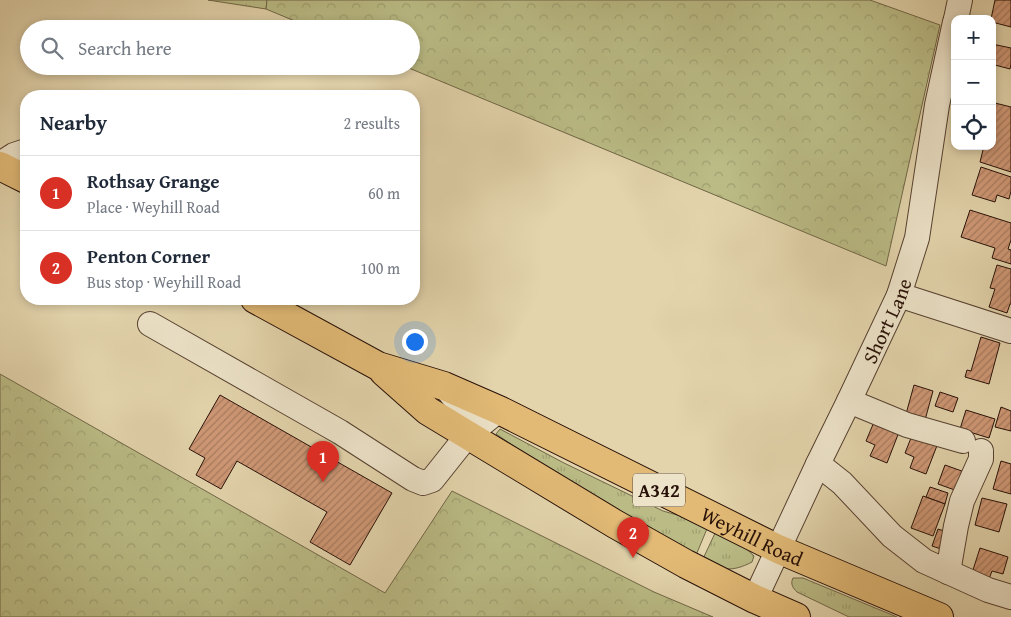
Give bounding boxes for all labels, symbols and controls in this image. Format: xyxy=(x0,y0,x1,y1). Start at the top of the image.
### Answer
map controls xyxy=(951,15,996,150)
button: + xyxy=(951,15,996,60)
search box xyxy=(20,20,420,75)
icon: search xyxy=(38,34,66,62)
text: Search here xyxy=(78,34,172,62)
button: − xyxy=(951,60,996,105)
button: locate xyxy=(951,105,996,150)
text: Nearby xyxy=(40,107,107,138)
text: 2 results xyxy=(343,111,400,135)
text: Rothsay Grange xyxy=(87,167,220,195)
text: 1 xyxy=(52,181,60,205)
text: 60 m xyxy=(368,181,400,205)
text: Place · Weyhill Road xyxy=(87,195,220,219)
text: Penton Corner xyxy=(87,242,210,270)
text: 2 xyxy=(52,256,60,280)
text: 100 m xyxy=(360,256,400,280)
text: Bus stop · Weyhill Road xyxy=(87,270,241,294)
street label: Short Lane xyxy=(854,274,918,368)
your location xyxy=(402,329,428,355)
pin: 1 xyxy=(307,441,339,482)
road number: A342 xyxy=(633,474,685,506)
street label: Weyhill Road xyxy=(697,499,808,573)
pin: 2 xyxy=(617,517,649,558)

